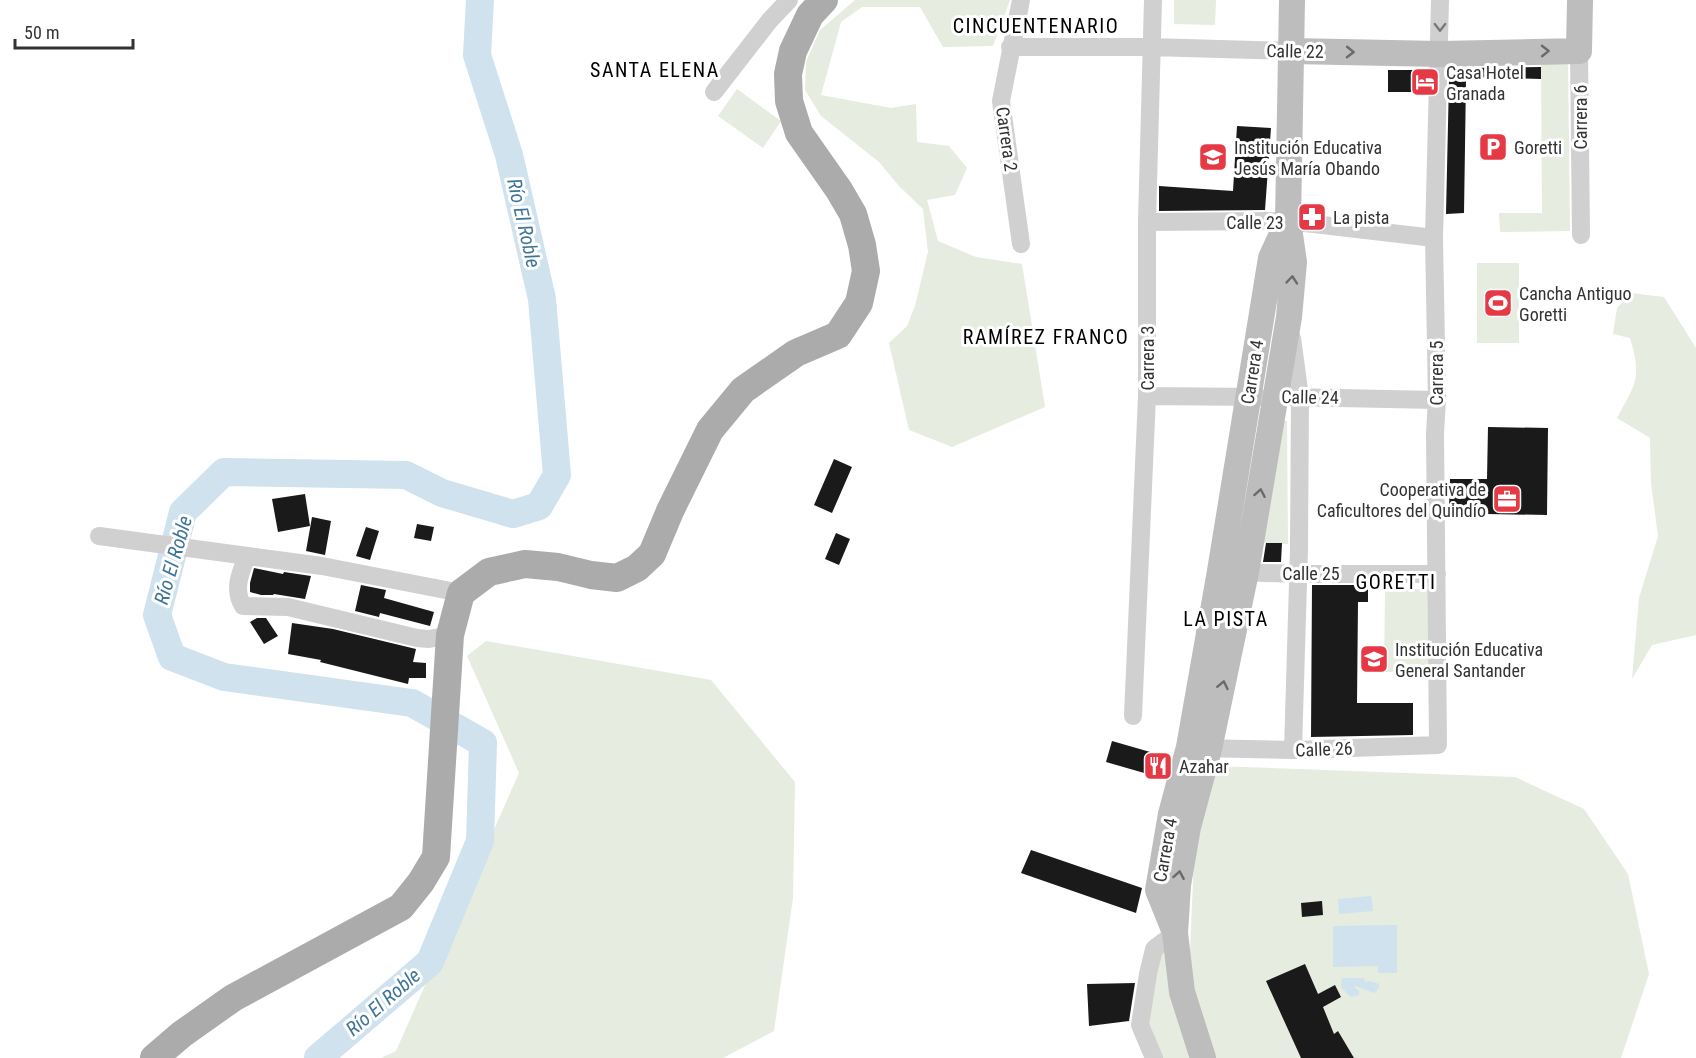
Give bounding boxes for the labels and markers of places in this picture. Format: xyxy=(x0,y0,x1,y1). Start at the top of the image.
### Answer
place label: Casa Hotel Granada xyxy=(1446,62,1524,104)
hotel icon: Casa Hotel Granada xyxy=(1409,66,1441,98)
parking icon: Goretti xyxy=(1477,131,1509,163)
place label: Institución Educativa Jesús María Obando xyxy=(1234,137,1382,179)
place label: Goretti xyxy=(1514,137,1562,158)
school or university icon: Institución Educativa Jesús María Obando xyxy=(1197,141,1229,173)
pharmacy icon: La pista xyxy=(1296,201,1328,233)
place label: La pista xyxy=(1333,207,1389,228)
place label: Cancha Antiguo Goretti xyxy=(1519,283,1631,325)
sports icon: Cancha Antiguo Goretti xyxy=(1482,287,1514,319)
place label: Cooperativa de Caficultores del Quindío xyxy=(1317,479,1486,521)
office icon: Cooperativa de Caficultores del Quindío xyxy=(1491,483,1523,515)
place label: Institución Educativa General Santander xyxy=(1395,639,1543,681)
school or university icon: Institución Educativa General Santander xyxy=(1358,643,1390,675)
restaurant icon: Azahar xyxy=(1142,750,1174,782)
place label: Azahar xyxy=(1179,756,1229,777)

